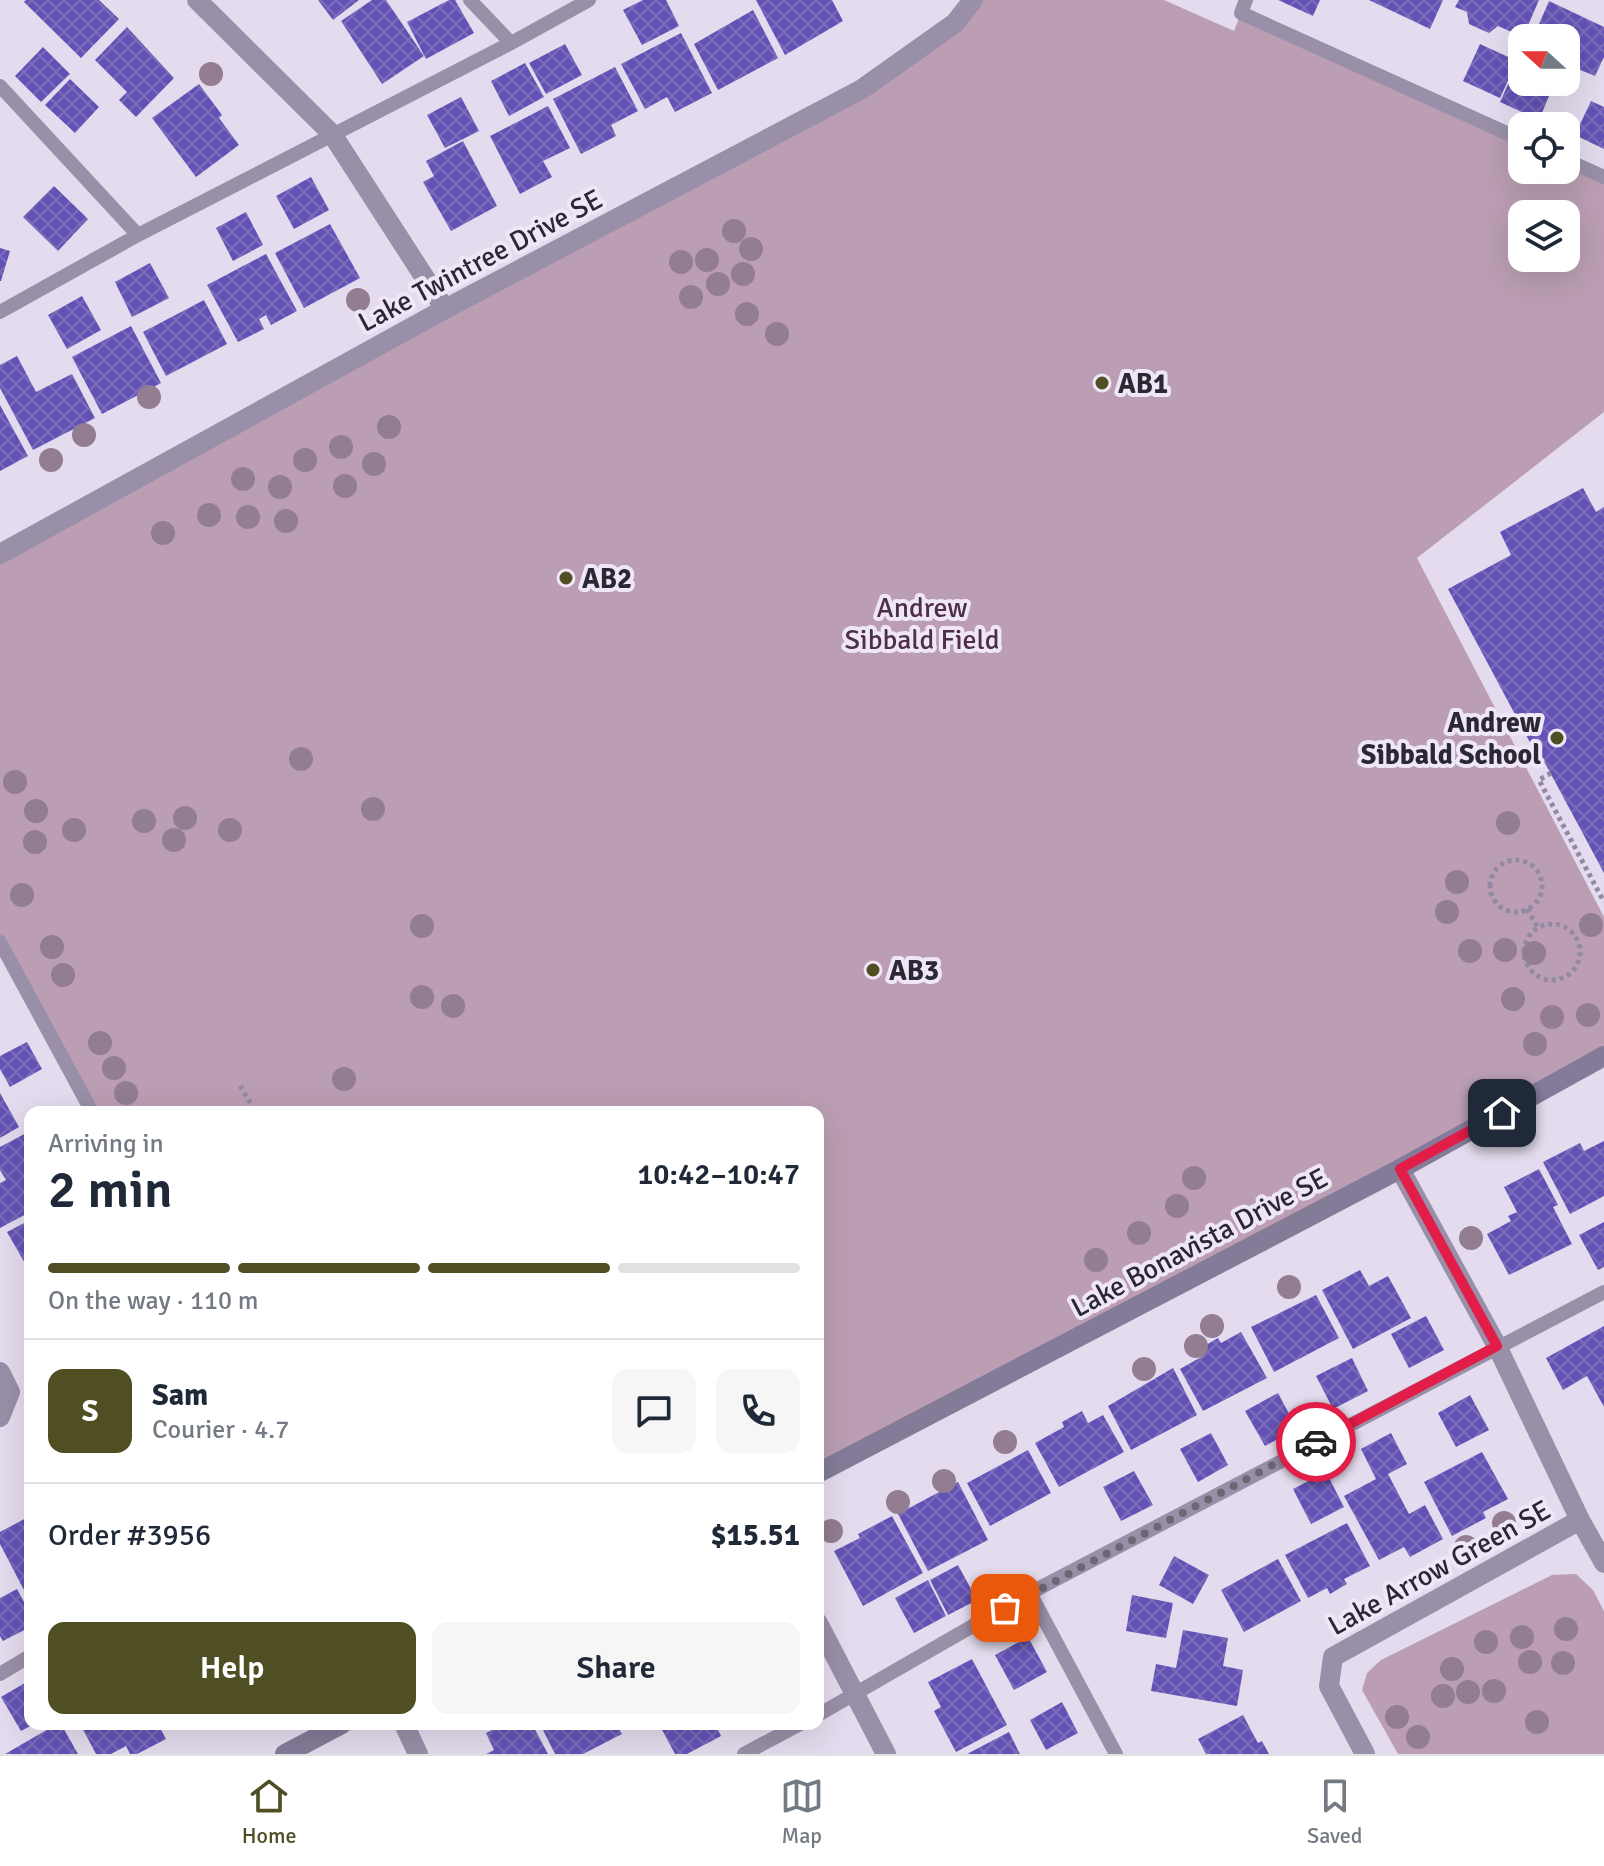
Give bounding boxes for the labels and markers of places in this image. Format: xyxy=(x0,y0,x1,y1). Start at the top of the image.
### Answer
place label: AB1 xyxy=(1118,367,1168,401)
marker: AB1 xyxy=(1093,374,1111,392)
place label: AB2 xyxy=(582,562,632,596)
marker: AB2 xyxy=(557,569,575,587)
place label: Andrew Sibbald School xyxy=(1361,706,1542,772)
marker: Andrew Sibbald School xyxy=(1548,729,1566,747)
place label: AB3 xyxy=(889,954,939,988)
marker: AB3 xyxy=(864,961,882,979)
pin xyxy=(1468,1079,1536,1147)
pin xyxy=(971,1574,1039,1642)

